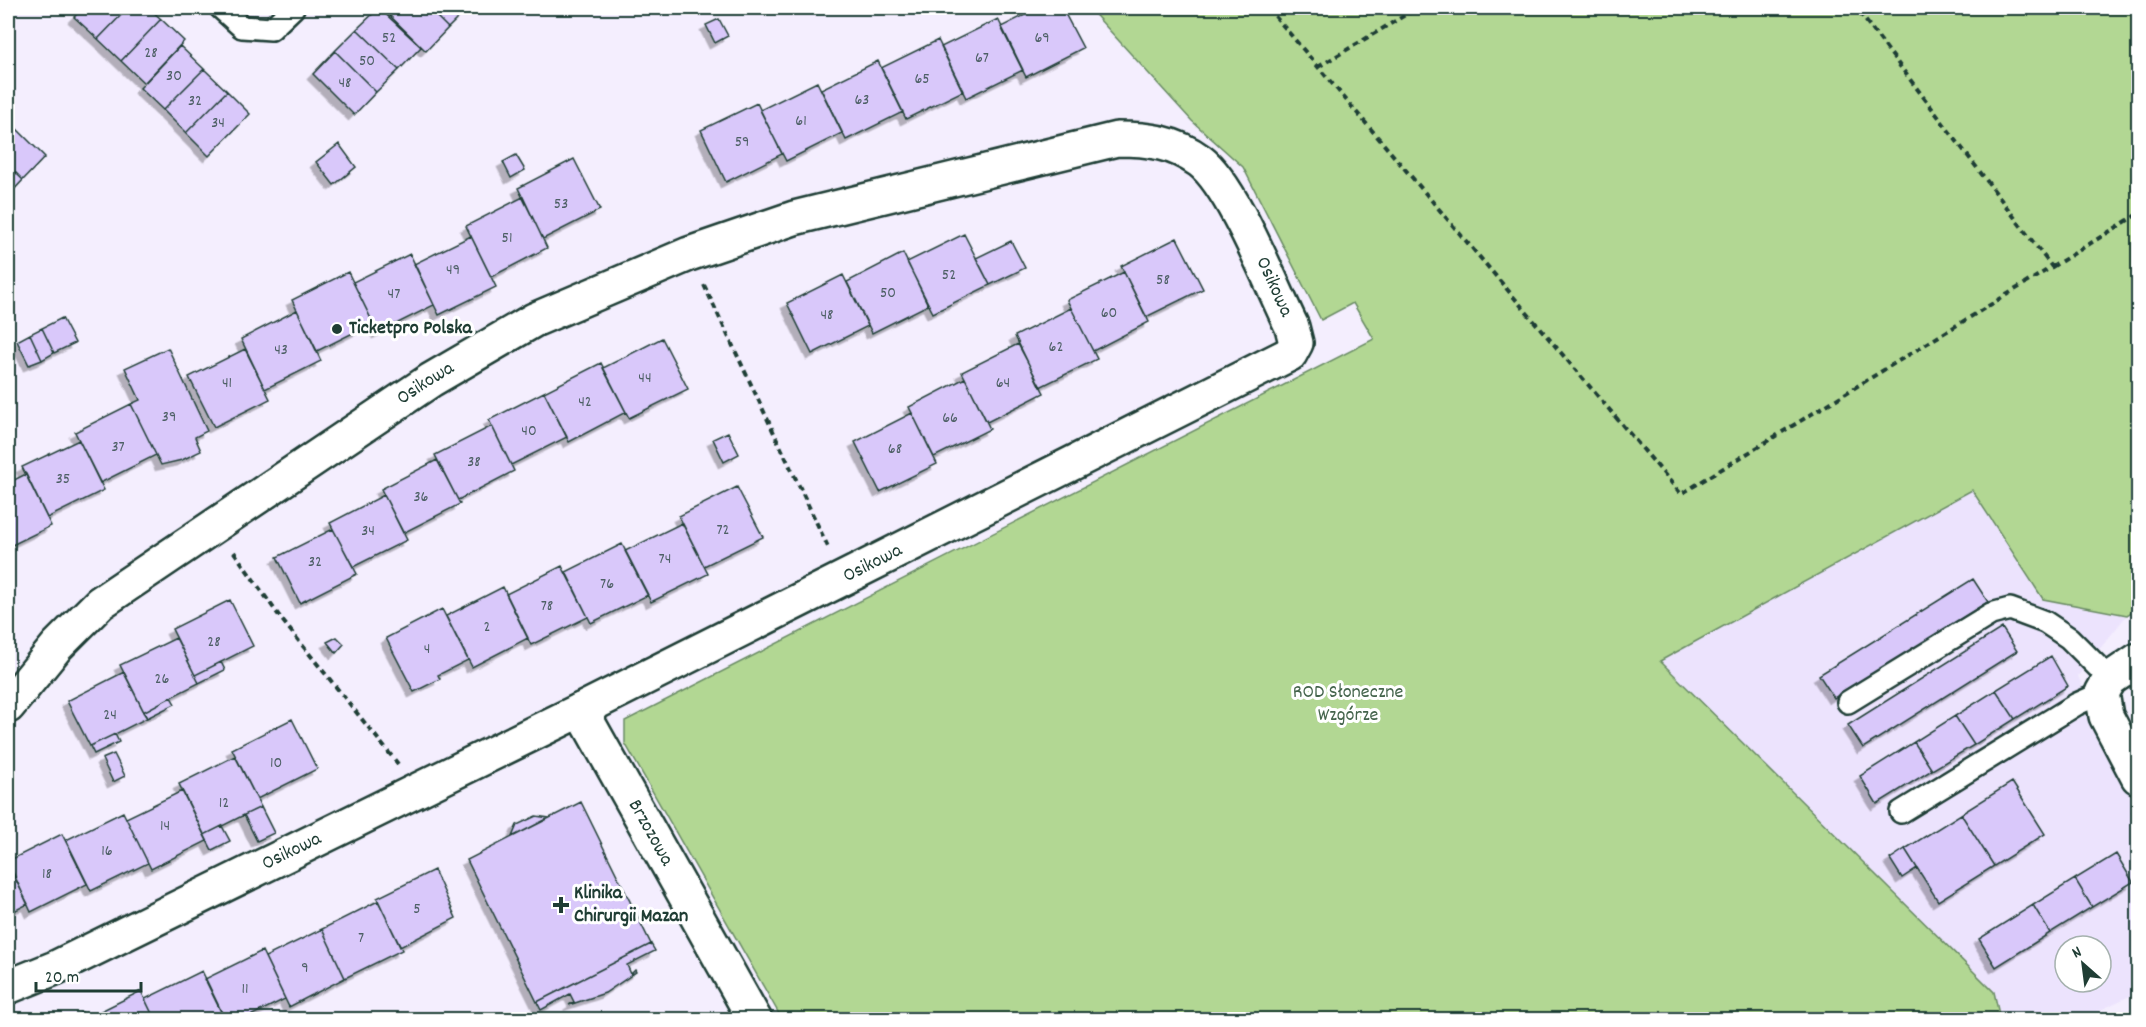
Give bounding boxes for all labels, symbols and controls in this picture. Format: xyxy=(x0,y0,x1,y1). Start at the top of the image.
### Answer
house number: 52 xyxy=(382,27,396,50)
house number: 69 xyxy=(1034,27,1050,50)
house number: 28 xyxy=(144,42,158,65)
house number: 67 xyxy=(975,47,989,70)
house number: 50 xyxy=(359,50,375,73)
house number: 30 xyxy=(166,65,182,88)
house number: 65 xyxy=(914,68,930,91)
house number: 48 xyxy=(338,72,352,95)
house number: 63 xyxy=(855,89,869,112)
house number: 32 xyxy=(188,90,202,113)
house number: 61 xyxy=(795,110,807,133)
house number: 34 xyxy=(211,112,225,135)
house number: 59 xyxy=(735,131,749,154)
house number: 53 xyxy=(554,193,568,216)
house number: 51 xyxy=(502,227,512,250)
street label: Osikowa xyxy=(1248,253,1300,322)
house number: 49 xyxy=(446,259,460,282)
house number: 52 xyxy=(942,264,956,287)
house number: 58 xyxy=(1156,269,1170,292)
house number: 50 xyxy=(880,282,896,305)
house number: 47 xyxy=(388,283,400,306)
house number: 60 xyxy=(1101,302,1117,325)
house number: 48 xyxy=(820,304,834,327)
place label: Ticketpro Polska xyxy=(349,315,473,343)
marker: Ticketpro Polska xyxy=(330,322,344,336)
house number: 62 xyxy=(1049,336,1063,359)
house number: 43 xyxy=(274,339,288,362)
street label: Osikowa xyxy=(392,355,460,413)
house number: 44 xyxy=(638,367,652,390)
house number: 41 xyxy=(222,372,232,395)
house number: 64 xyxy=(996,372,1010,395)
house number: 42 xyxy=(578,391,592,414)
house number: 39 xyxy=(162,406,176,429)
house number: 66 xyxy=(942,407,958,430)
house number: 40 xyxy=(521,420,537,443)
house number: 37 xyxy=(111,436,125,459)
house number: 68 xyxy=(888,438,902,461)
house number: 38 xyxy=(467,451,481,474)
house number: 35 xyxy=(56,468,70,491)
house number: 36 xyxy=(414,486,429,509)
house number: 72 xyxy=(716,519,730,542)
house number: 34 xyxy=(361,520,375,543)
street label: Osikowa xyxy=(839,537,908,591)
house number: 74 xyxy=(659,548,671,571)
house number: 32 xyxy=(308,551,322,574)
house number: 76 xyxy=(600,573,614,596)
house number: 78 xyxy=(541,595,553,618)
house number: 2 xyxy=(484,616,491,639)
house number: 28 xyxy=(207,631,221,654)
house number: 4 xyxy=(424,638,430,661)
house number: 26 xyxy=(155,668,170,691)
park label: ROD Słoneczne Wzgórze xyxy=(1293,679,1404,730)
house number: 24 xyxy=(103,704,117,727)
house number: 10 xyxy=(270,752,282,775)
house number: 12 xyxy=(219,792,229,815)
street label: Brzozowa xyxy=(620,795,680,872)
house number: 14 xyxy=(160,815,170,838)
street label: Osikowa xyxy=(258,825,327,878)
house number: 16 xyxy=(101,840,113,863)
house number: 18 xyxy=(42,863,52,886)
place label: Klinika Chirurgii Mazan xyxy=(574,880,688,931)
marker: Klinika Chirurgii Mazan xyxy=(552,896,570,914)
house number: 5 xyxy=(413,898,421,921)
house number: 7 xyxy=(358,927,364,950)
north arrow xyxy=(2053,934,2113,994)
text: N xyxy=(2068,941,2086,965)
scale bar xyxy=(36,955,141,993)
house number: 9 xyxy=(301,957,309,980)
text: 20 m xyxy=(45,966,79,991)
house number: 11 xyxy=(241,978,249,1001)

